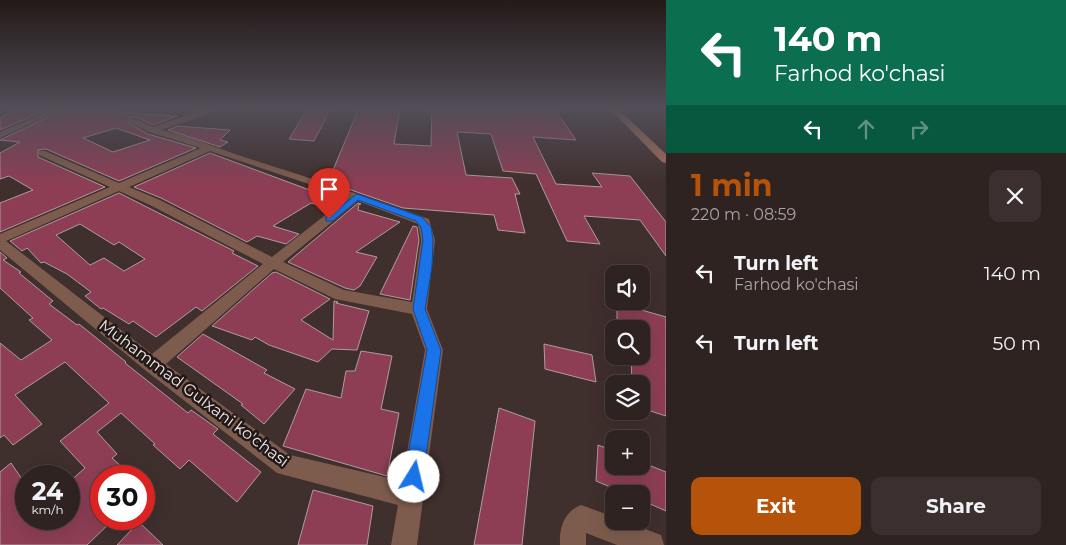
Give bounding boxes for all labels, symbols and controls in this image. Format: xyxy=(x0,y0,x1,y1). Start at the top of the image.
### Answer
text: 140 m xyxy=(774,17,882,60)
icon: left xyxy=(691,20,756,85)
text: Farhod ko'chasi xyxy=(774,60,945,87)
icon: left xyxy=(799,115,827,143)
icon: ahead xyxy=(852,115,880,143)
icon: right xyxy=(905,115,933,143)
text: 1 min xyxy=(691,167,772,204)
pin xyxy=(308,168,350,219)
button: close xyxy=(989,170,1041,222)
icon: arrive xyxy=(315,175,343,203)
text: 220 m · 08:59 xyxy=(691,205,796,224)
text: Turn left xyxy=(734,252,819,275)
icon: left xyxy=(691,259,719,287)
text: 140 m xyxy=(984,262,1041,285)
map controls xyxy=(605,265,650,530)
button: sound xyxy=(605,265,650,310)
text: Farhod ko'chasi xyxy=(734,275,859,294)
street label: Muhammad Gulxani ko'chasi xyxy=(95,315,293,471)
button: search xyxy=(605,320,650,365)
icon: left xyxy=(691,329,719,357)
text: Turn left xyxy=(734,332,819,355)
text: 50 m xyxy=(993,332,1041,355)
button: layers xyxy=(605,375,650,420)
button: + xyxy=(605,430,650,475)
position arrow xyxy=(387,450,439,502)
speed limit sign: 30 xyxy=(90,465,155,530)
text: 24 xyxy=(32,476,63,506)
button: Exit xyxy=(691,477,861,535)
button: Share xyxy=(871,477,1041,535)
button: − xyxy=(605,485,650,530)
text: km/h xyxy=(31,502,64,517)

